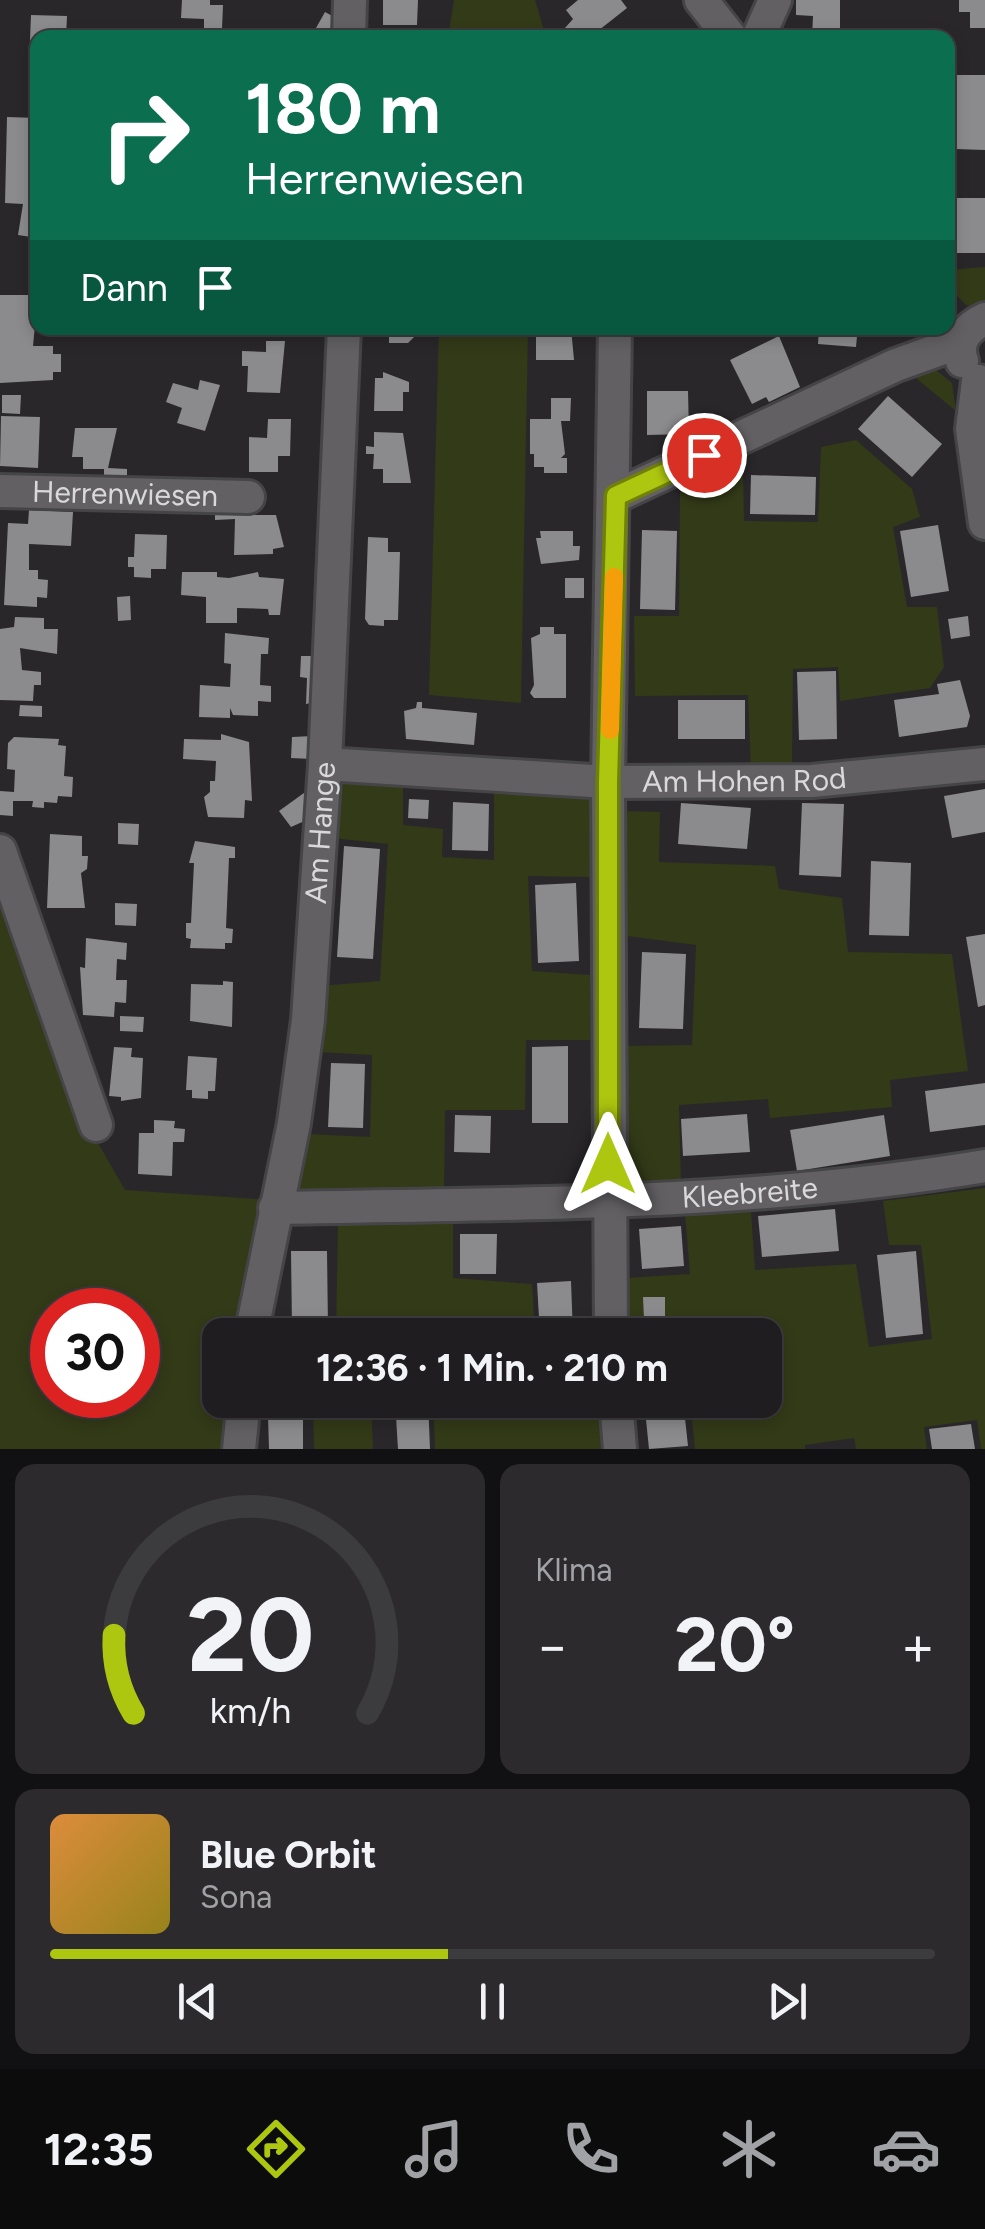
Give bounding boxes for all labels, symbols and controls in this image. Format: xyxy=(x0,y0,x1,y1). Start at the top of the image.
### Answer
text: 180 m xyxy=(245,66,440,151)
icon: right xyxy=(80,70,210,200)
text: Herrenwiesen xyxy=(245,151,524,205)
icon: arrive xyxy=(188,260,243,315)
text: Dann xyxy=(80,265,168,311)
pin xyxy=(662,413,747,498)
icon: arrive xyxy=(677,428,732,483)
street label: Herrenwiesen xyxy=(31,473,218,514)
street label: Am Hohen Rod xyxy=(642,759,848,800)
street label: Am Hange xyxy=(297,761,343,905)
position arrow xyxy=(556,1112,660,1216)
street label: Kleebreite xyxy=(681,1169,819,1216)
speed limit sign: 30 xyxy=(30,1288,160,1418)
text: 12:36 · 1 Min. · 210 m xyxy=(316,1345,668,1391)
text: Klima xyxy=(535,1551,613,1589)
text: 20 xyxy=(186,1572,314,1697)
text: 20° xyxy=(675,1600,795,1690)
text: − xyxy=(535,1613,569,1679)
text: + xyxy=(901,1613,935,1679)
text: km/h xyxy=(209,1689,291,1732)
text: Blue Orbit xyxy=(200,1832,376,1878)
text: Sona xyxy=(200,1878,272,1916)
icon: previous xyxy=(170,1974,225,2029)
icon: pause xyxy=(465,1974,520,2029)
icon: next xyxy=(760,1974,815,2029)
icon: directions xyxy=(241,2114,311,2184)
icon: music xyxy=(399,2114,469,2184)
icon: phone xyxy=(556,2114,626,2184)
icon: climate xyxy=(714,2114,784,2184)
icon: car xyxy=(871,2114,941,2184)
text: 12:35 xyxy=(44,2122,154,2176)

